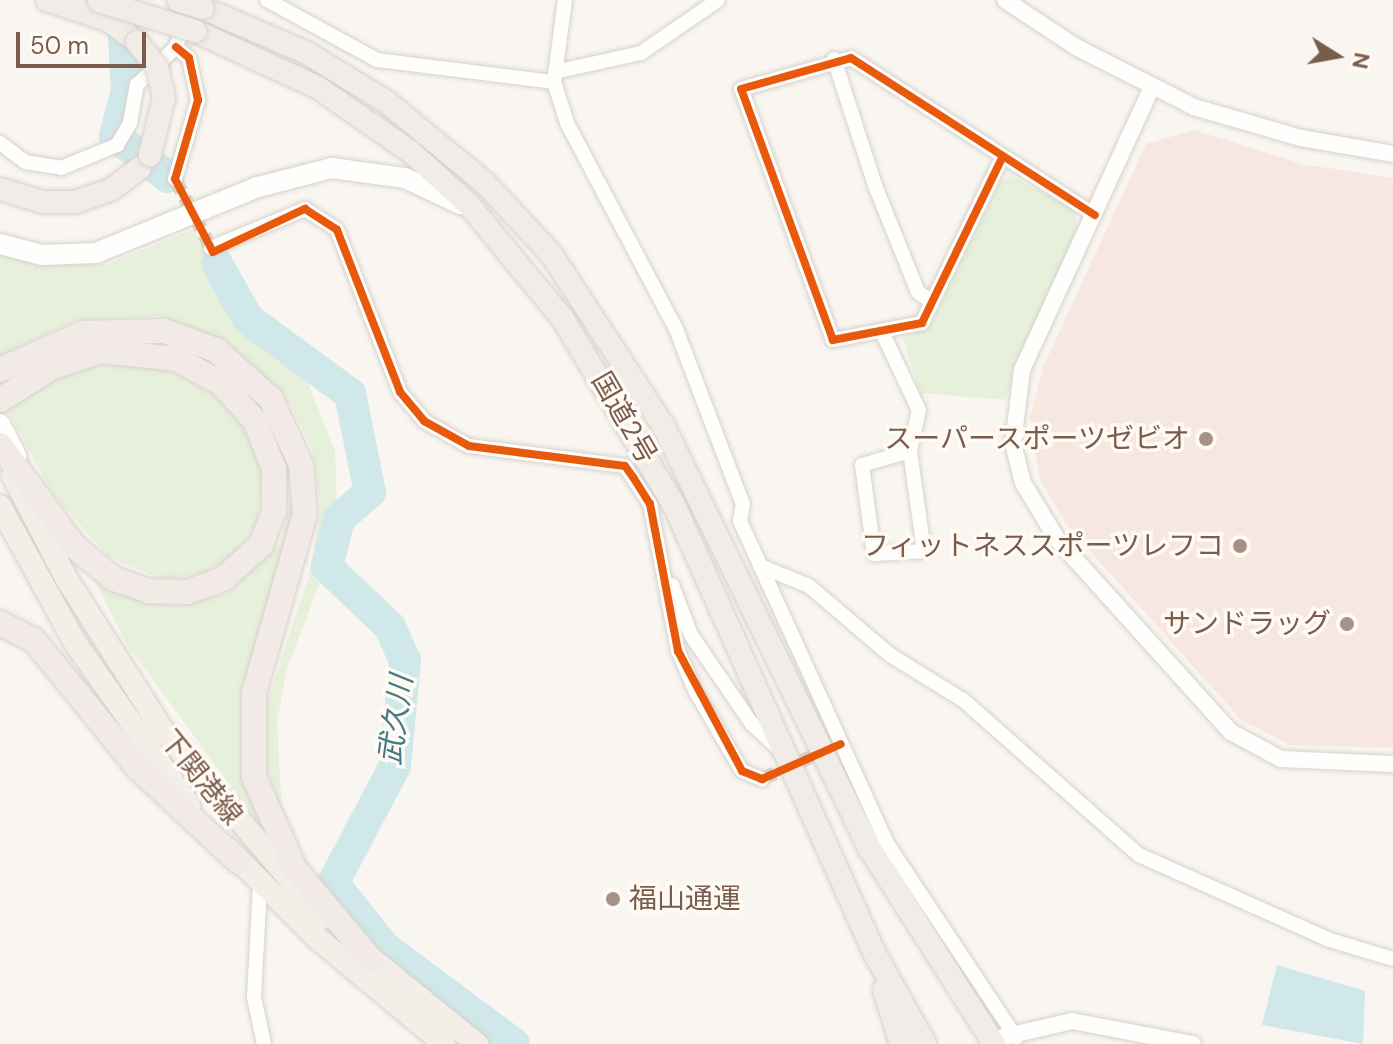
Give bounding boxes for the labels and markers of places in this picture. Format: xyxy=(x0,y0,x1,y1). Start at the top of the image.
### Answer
place label: スーパースポーツゼビオ xyxy=(882,422,1190,456)
marker: スーパースポーツゼビオ xyxy=(1197,430,1215,448)
place label: フィットネススポーツレフコ xyxy=(860,529,1224,563)
marker: フィットネススポーツレフコ xyxy=(1231,537,1249,555)
place label: サンドラッグ xyxy=(1163,607,1331,641)
marker: サンドラッグ xyxy=(1338,615,1356,633)
place label: 福山通運 xyxy=(629,882,741,916)
marker: 福山通運 xyxy=(604,890,622,908)

